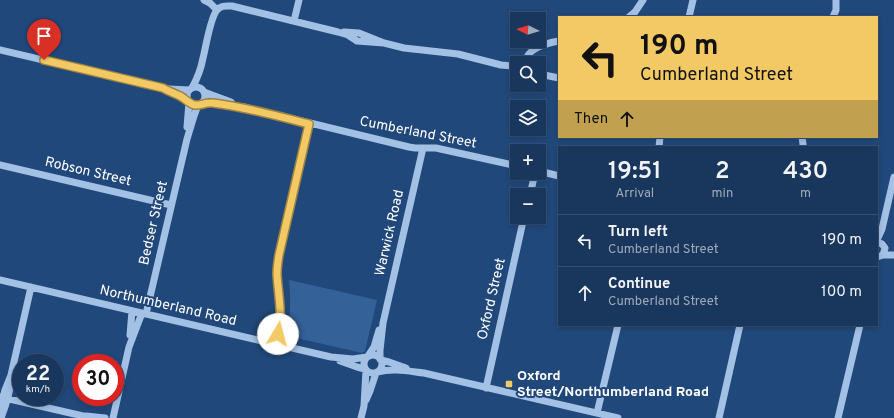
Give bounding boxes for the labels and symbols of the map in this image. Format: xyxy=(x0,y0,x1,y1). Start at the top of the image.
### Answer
north arrow xyxy=(510,12,546,48)
pin xyxy=(27,19,61,60)
street label: Cumberland Street xyxy=(358,113,478,153)
street label: Robson Street xyxy=(43,154,133,190)
street label: Bedser Street xyxy=(136,179,172,267)
street label: Warwick Road xyxy=(372,188,408,278)
street label: Oxford Street xyxy=(474,256,510,342)
street label: Northumberland Road xyxy=(98,282,238,330)
position arrow xyxy=(257,313,299,355)
speed limit sign: 30 xyxy=(72,354,124,406)
place label: Oxford Street/Northumberland Road xyxy=(517,368,709,401)
marker: Oxford Street/Northumberland Road xyxy=(504,379,514,389)

